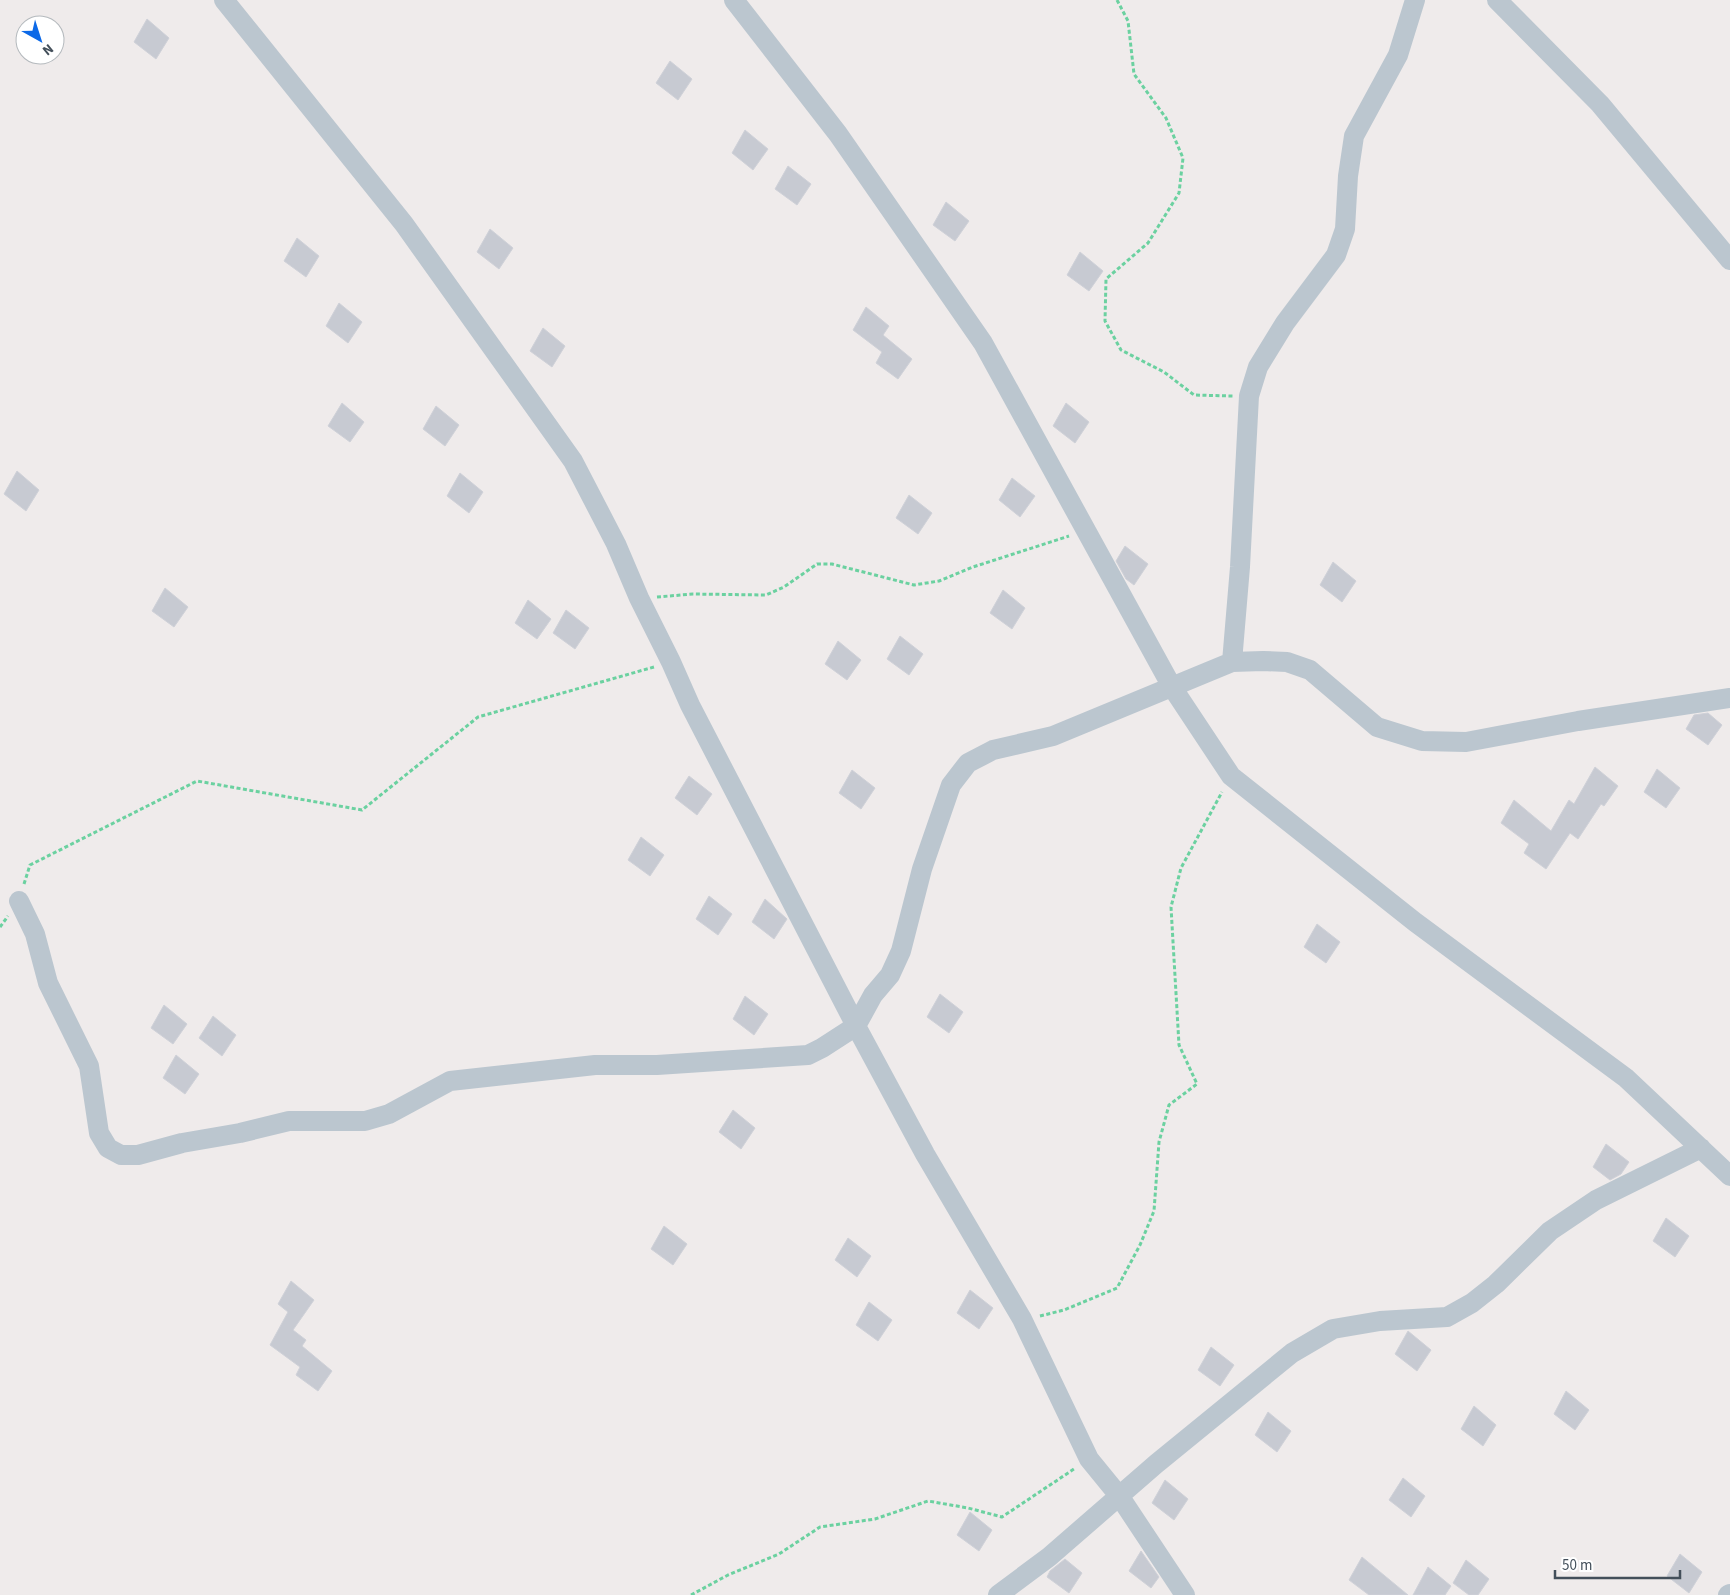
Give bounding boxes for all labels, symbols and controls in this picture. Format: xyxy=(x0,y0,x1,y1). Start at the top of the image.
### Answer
north arrow xyxy=(15,15,65,65)
text: N xyxy=(38,39,57,60)
scale bar xyxy=(1555,1548,1680,1580)
text: 50 m xyxy=(1562,1555,1592,1576)

